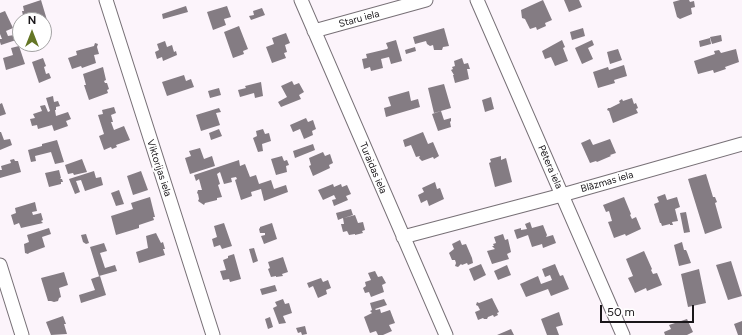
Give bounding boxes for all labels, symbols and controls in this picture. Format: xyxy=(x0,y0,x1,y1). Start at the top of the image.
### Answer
street label: Staru iela xyxy=(337,8,381,30)
north arrow xyxy=(12,12,52,52)
text: N xyxy=(28,14,36,27)
street label: Viktorijas iela xyxy=(144,138,174,198)
street label: Turaidas iela xyxy=(357,141,389,195)
street label: Pētera iela xyxy=(535,143,565,191)
street label: Blāzmas iela xyxy=(579,169,635,195)
scale bar xyxy=(602,297,696,323)
text: 50 m xyxy=(607,305,635,319)

